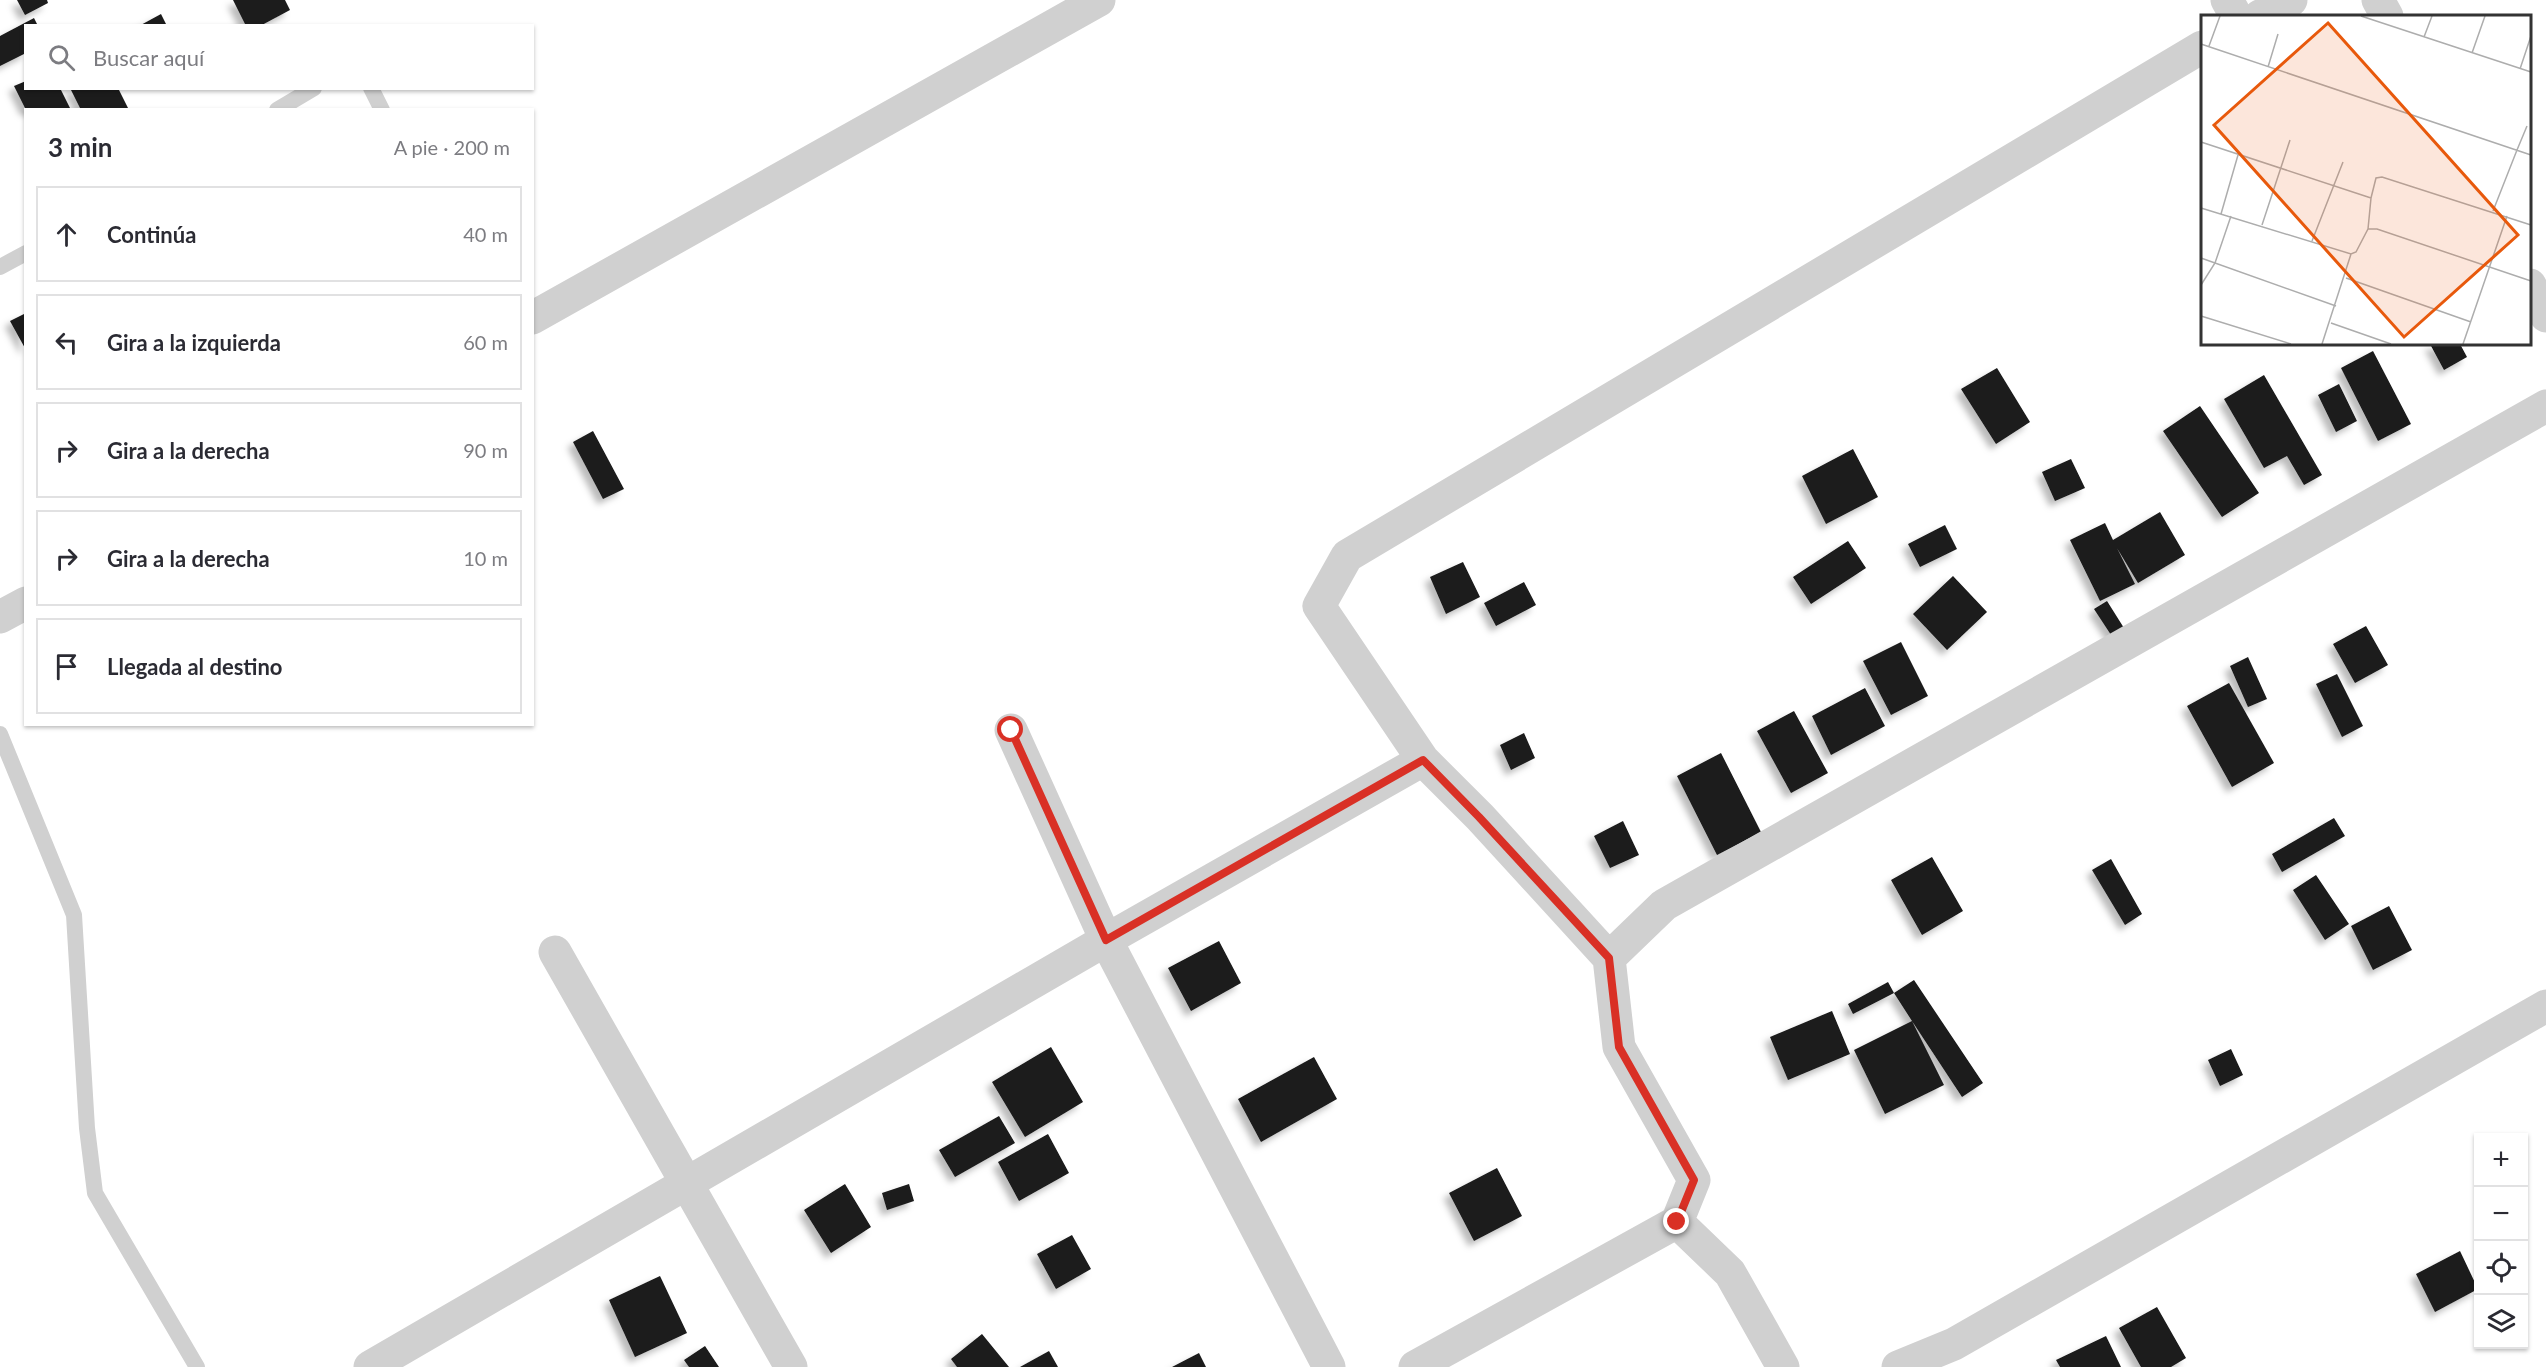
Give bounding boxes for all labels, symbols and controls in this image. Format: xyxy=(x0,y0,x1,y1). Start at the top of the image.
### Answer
inset map xyxy=(2201,15,2531,345)
search box xyxy=(24,24,534,90)
icon: search xyxy=(45,41,78,74)
text: Buscar aquí xyxy=(93,44,204,71)
text: 3 min xyxy=(48,131,112,163)
text: A pie · 200 m xyxy=(394,135,510,159)
icon: ahead xyxy=(50,218,83,251)
text: Continúa xyxy=(107,221,196,248)
text: 40 m xyxy=(463,222,508,246)
icon: left xyxy=(50,326,83,359)
text: Gira a la izquierda xyxy=(107,329,281,356)
text: 60 m xyxy=(463,330,508,354)
icon: right xyxy=(50,434,83,467)
text: Gira a la derecha xyxy=(107,437,270,464)
text: 90 m xyxy=(463,438,508,462)
icon: right xyxy=(50,542,83,575)
text: Gira a la derecha xyxy=(107,545,270,572)
text: 10 m xyxy=(463,546,508,570)
icon: arrive xyxy=(50,650,83,683)
text: Llegada al destino xyxy=(107,653,283,680)
route start xyxy=(997,716,1023,742)
map controls xyxy=(2474,1133,2528,1349)
button: + xyxy=(2474,1133,2528,1187)
button: − xyxy=(2474,1187,2528,1241)
route end xyxy=(1663,1208,1689,1234)
button: locate xyxy=(2474,1241,2528,1295)
button: layers xyxy=(2474,1295,2528,1349)

